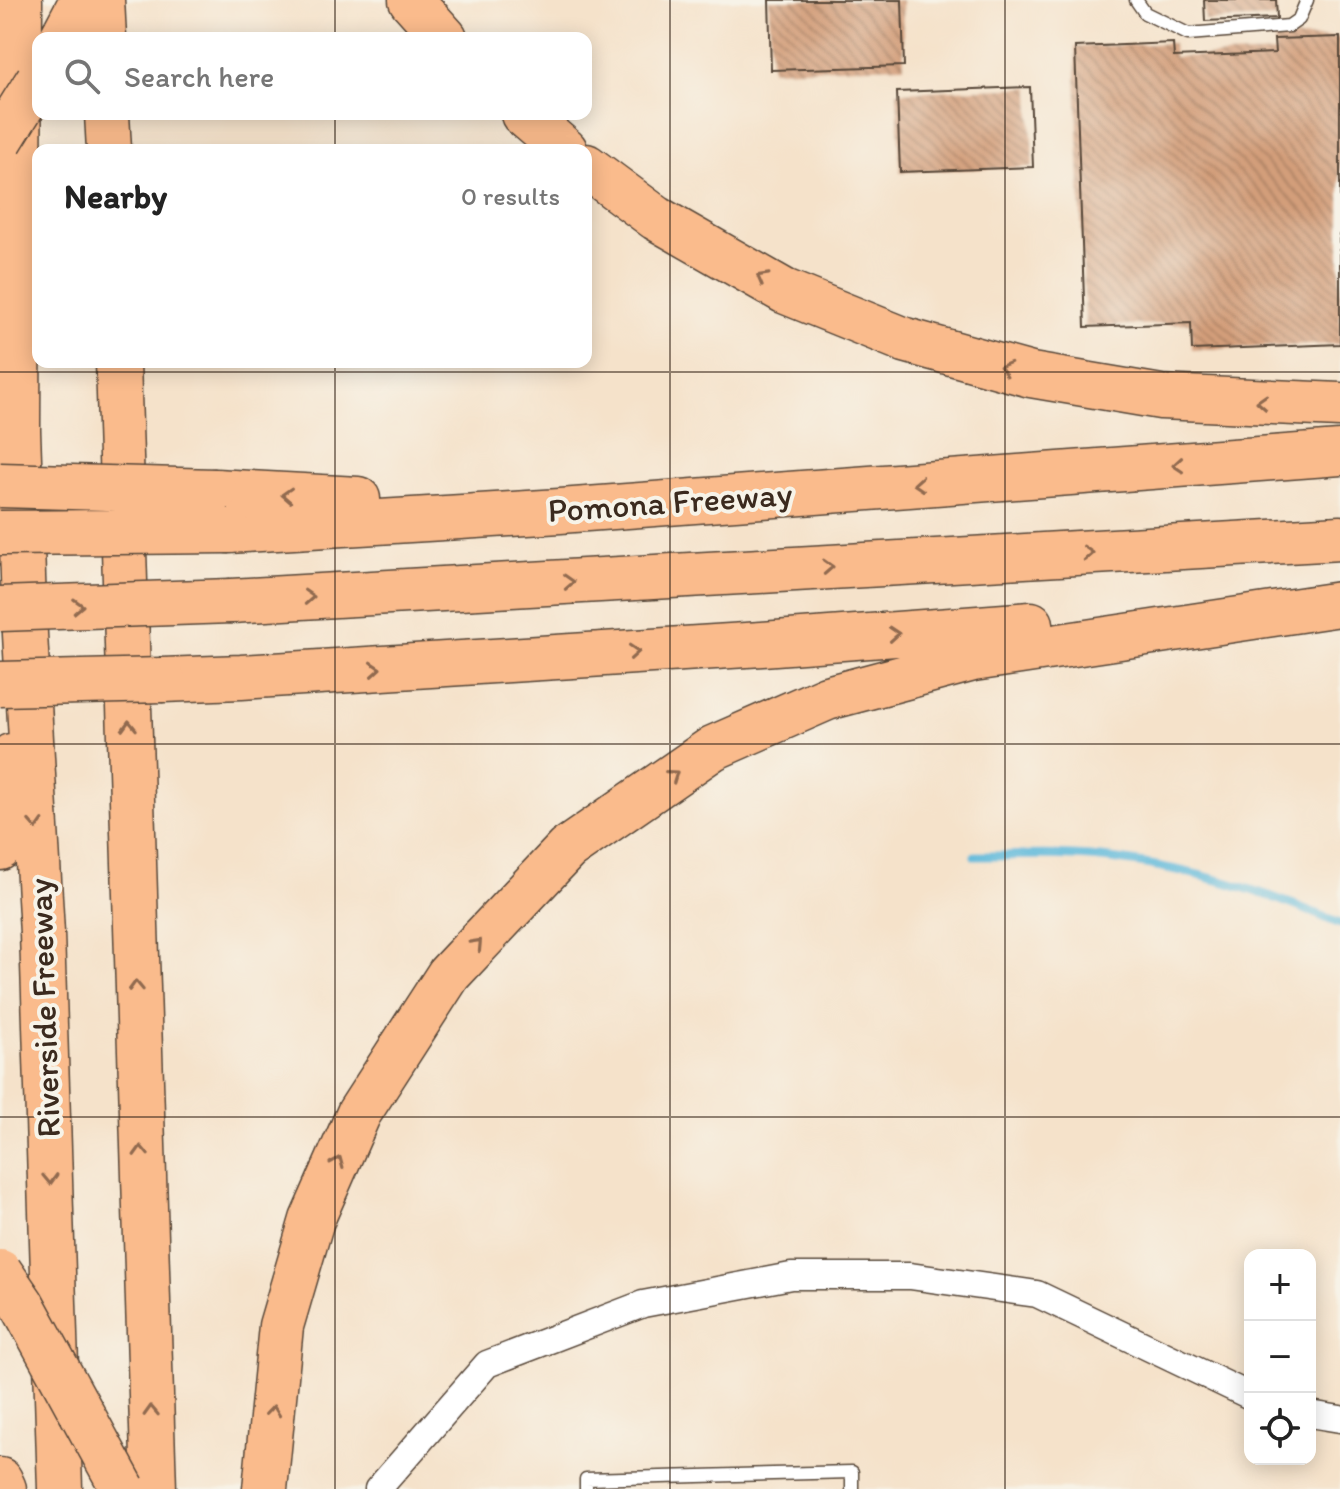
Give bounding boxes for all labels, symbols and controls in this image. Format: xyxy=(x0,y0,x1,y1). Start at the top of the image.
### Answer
search box xyxy=(32,32,592,120)
icon: search xyxy=(60,54,104,98)
text: Search here xyxy=(124,58,274,95)
text: Nearby xyxy=(64,176,167,217)
text: 0 results xyxy=(461,180,560,212)
one-way arrow xyxy=(756,272,771,288)
one-way arrow xyxy=(999,361,1012,377)
one-way arrow xyxy=(1255,393,1268,410)
one-way arrow xyxy=(1171,456,1184,473)
street label: Pomona Freeway xyxy=(546,473,794,531)
one-way arrow xyxy=(912,475,925,492)
one-way arrow xyxy=(280,487,293,504)
one-way arrow xyxy=(1082,544,1095,561)
one-way arrow xyxy=(822,559,835,576)
one-way arrow xyxy=(563,574,576,591)
one-way arrow xyxy=(303,588,316,605)
one-way arrow xyxy=(72,598,85,615)
one-way arrow xyxy=(888,626,901,643)
one-way arrow xyxy=(628,644,641,661)
one-way arrow xyxy=(369,660,382,677)
one-way arrow xyxy=(120,719,138,732)
one-way arrow xyxy=(665,770,679,785)
one-way arrow xyxy=(27,818,44,831)
street label: Riverside Freeway xyxy=(19,877,69,1138)
one-way arrow xyxy=(468,939,483,953)
one-way arrow xyxy=(127,979,145,992)
one-way arrow xyxy=(133,1144,150,1157)
one-way arrow xyxy=(328,1155,344,1170)
one-way arrow xyxy=(41,1173,58,1186)
map controls xyxy=(1244,1249,1316,1465)
button: + xyxy=(1244,1249,1316,1321)
button: − xyxy=(1244,1321,1316,1393)
button: locate xyxy=(1244,1393,1316,1465)
one-way arrow xyxy=(142,1404,159,1417)
one-way arrow xyxy=(264,1404,281,1417)

